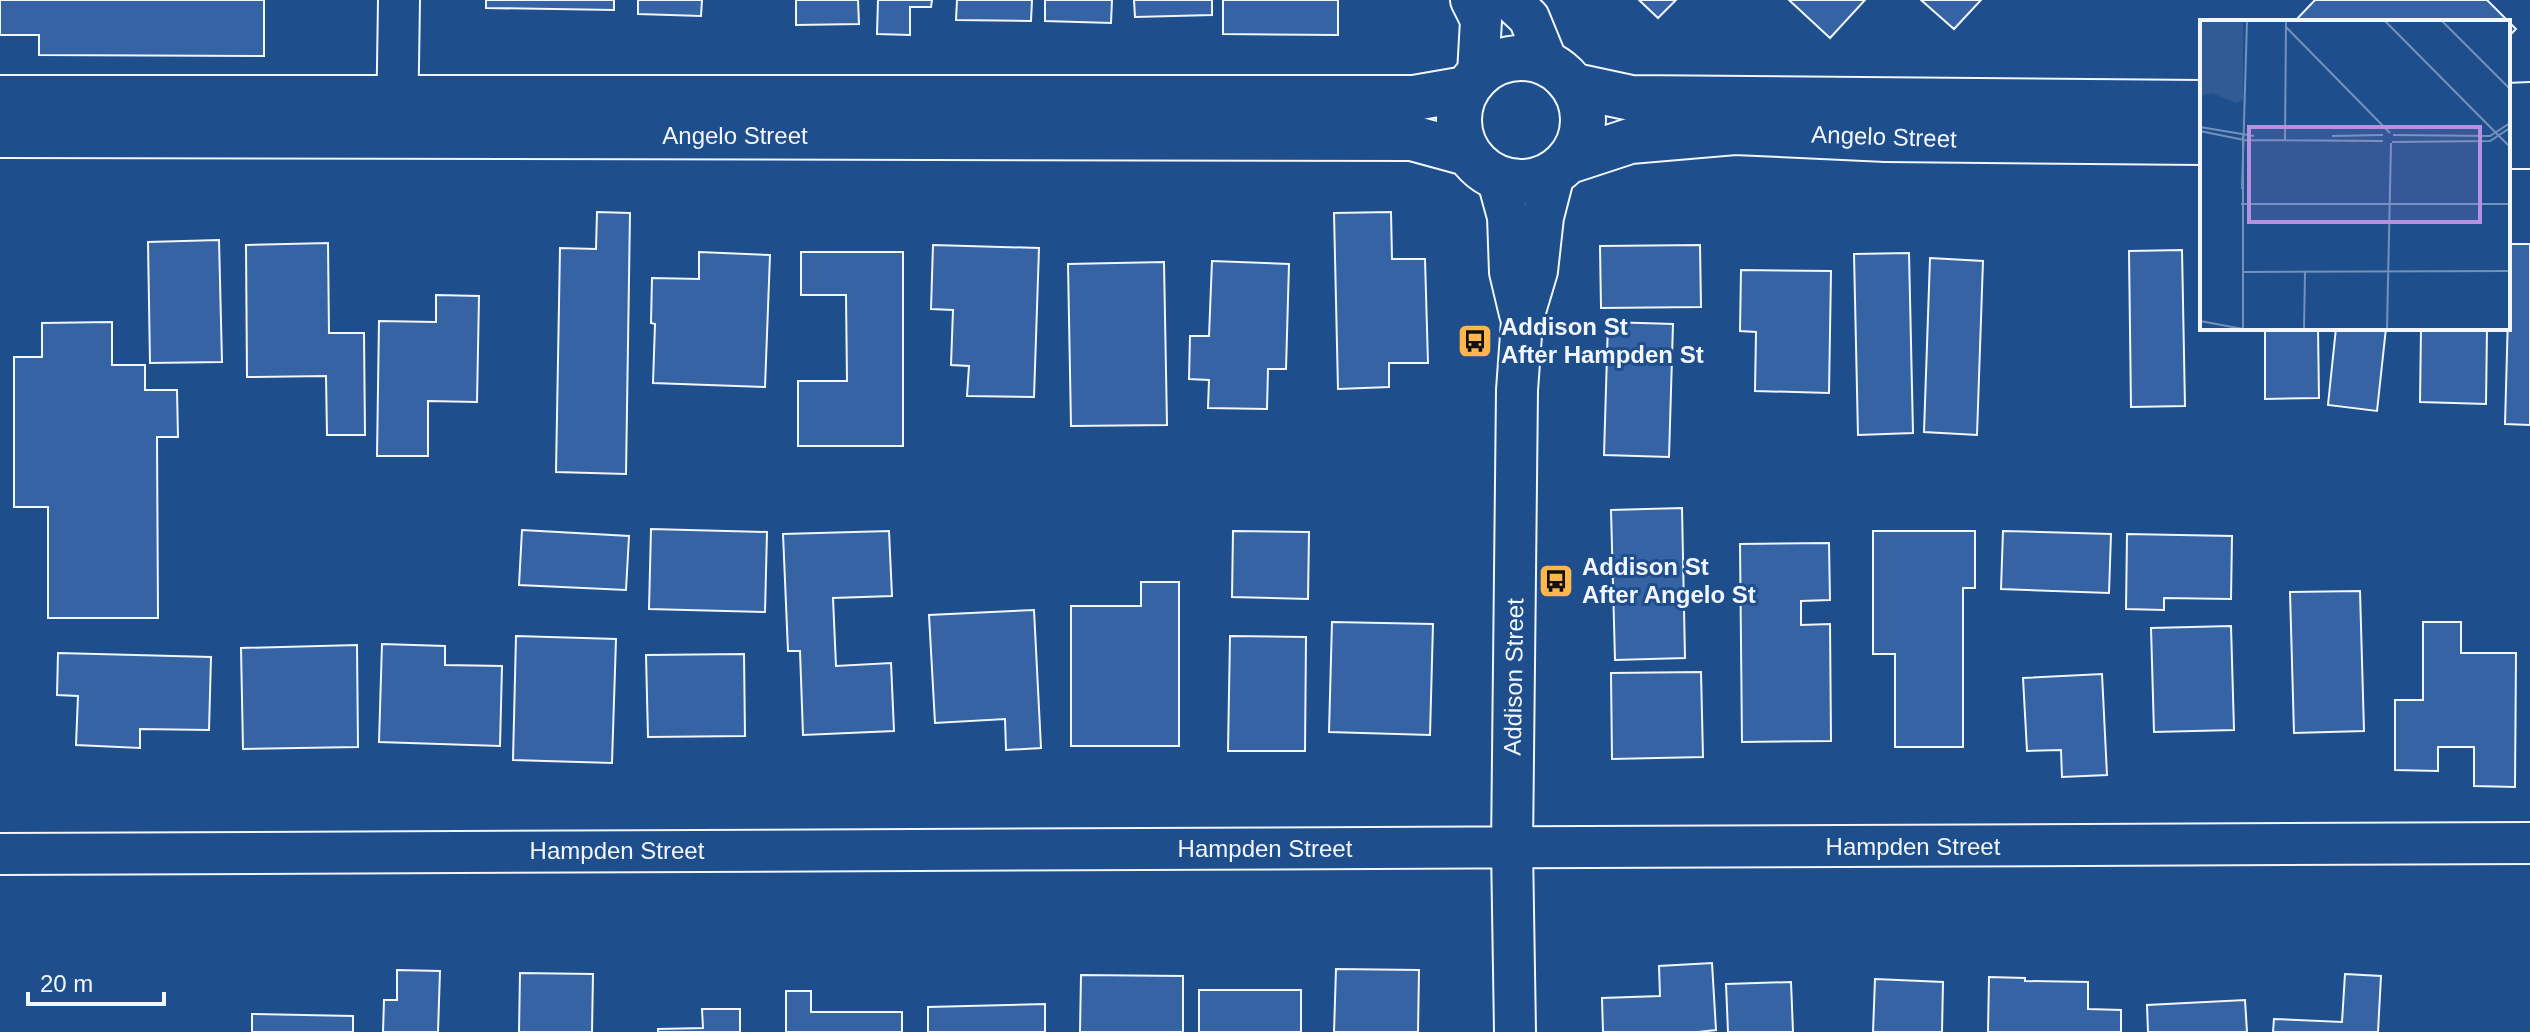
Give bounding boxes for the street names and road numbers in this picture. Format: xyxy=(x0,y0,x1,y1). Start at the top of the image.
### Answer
street label: Angelo Street xyxy=(1811,120,1957,153)
street label: Angelo Street xyxy=(662,122,808,149)
street label: Addison Street xyxy=(1499,598,1528,756)
street label: Hampden Street xyxy=(1826,833,2001,860)
street label: Hampden Street xyxy=(1178,835,1353,862)
street label: Hampden Street xyxy=(530,837,705,864)

